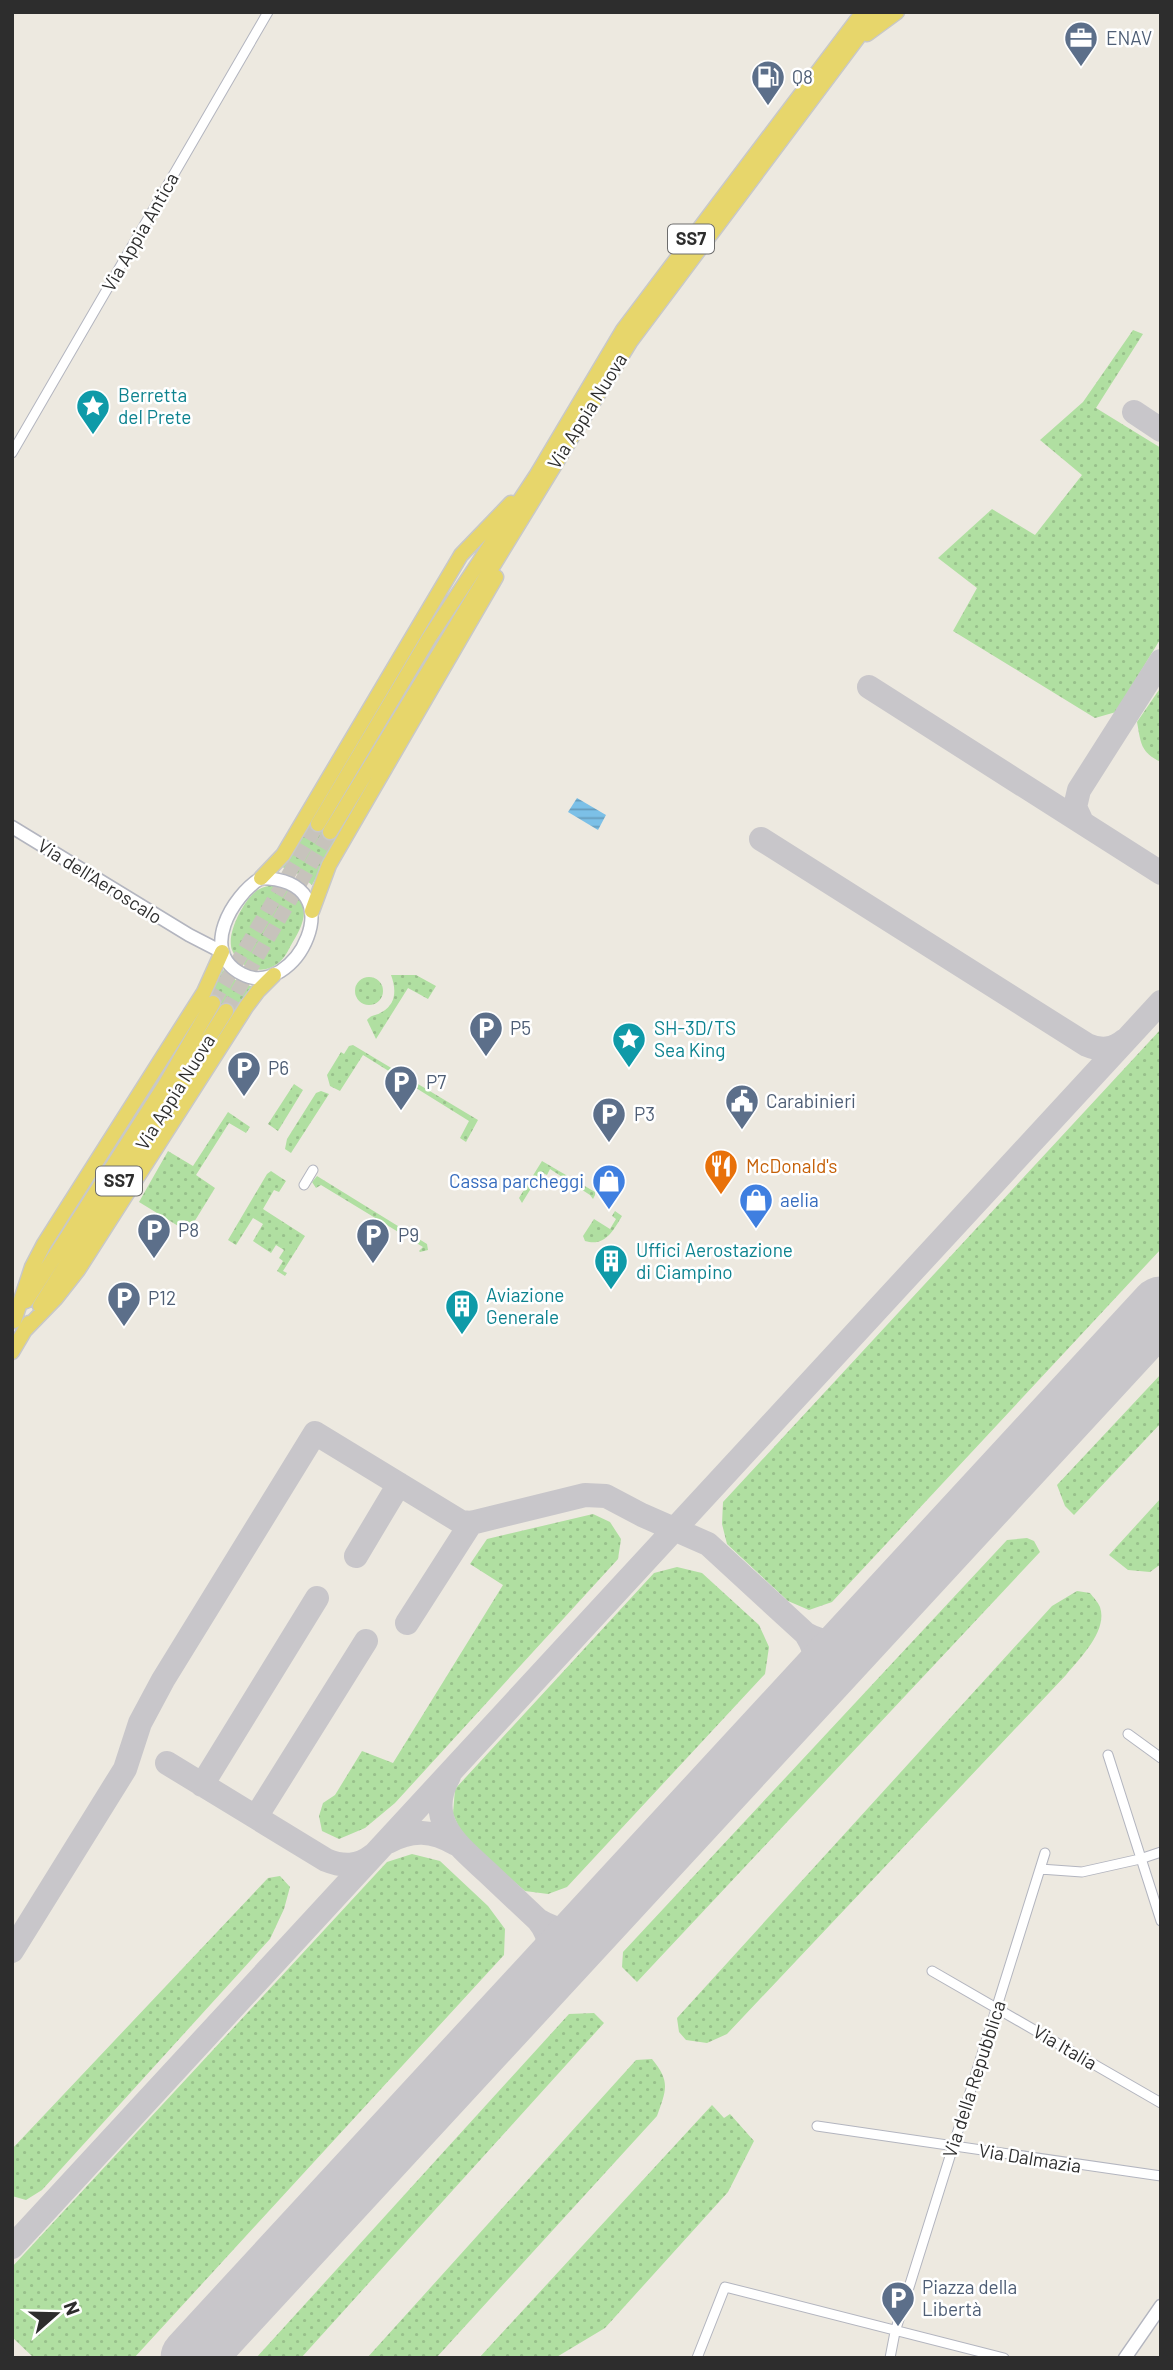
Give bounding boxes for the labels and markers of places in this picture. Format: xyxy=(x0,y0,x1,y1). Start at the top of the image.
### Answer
office icon: ENAV xyxy=(1062,19,1100,68)
place label: ENAV xyxy=(1106,26,1152,49)
fuel station icon: Q8 xyxy=(749,58,787,107)
place label: Q8 xyxy=(792,65,813,88)
place label: Berretta del Prete xyxy=(118,383,192,428)
place icon: Berretta del Prete xyxy=(74,387,112,436)
parking icon: P5 xyxy=(467,1009,505,1058)
place label: P5 xyxy=(510,1016,531,1039)
place label: SH-3D/TS Sea King xyxy=(654,1016,736,1061)
place icon: SH-3D/TS Sea King xyxy=(610,1020,648,1069)
parking icon: P6 xyxy=(225,1049,263,1098)
place label: P6 xyxy=(268,1056,289,1079)
parking icon: P7 xyxy=(382,1063,420,1112)
place label: P7 xyxy=(426,1070,446,1093)
public building icon: Carabinieri xyxy=(723,1082,761,1131)
place label: Carabinieri xyxy=(766,1089,856,1112)
parking icon: P3 xyxy=(590,1095,628,1144)
place label: P3 xyxy=(634,1102,655,1125)
restaurant icon: McDonald's xyxy=(702,1147,740,1196)
place label: McDonald's xyxy=(746,1154,837,1177)
shop icon: Cassa parcheggi xyxy=(590,1162,628,1211)
place label: Cassa parcheggi xyxy=(449,1169,584,1192)
shop icon: aelia xyxy=(737,1181,775,1230)
place label: aelia xyxy=(780,1188,819,1211)
parking icon: P8 xyxy=(135,1211,173,1260)
parking icon: P9 xyxy=(354,1216,392,1265)
place label: P8 xyxy=(178,1218,199,1241)
place label: P9 xyxy=(398,1223,419,1246)
place label: Uffici Aerostazione di Ciampino xyxy=(636,1238,793,1283)
building icon: Uffici Aerostazione di Ciampino xyxy=(592,1242,630,1291)
parking icon: P12 xyxy=(105,1279,143,1328)
place label: Aviazione Generale xyxy=(486,1283,564,1328)
place label: P12 xyxy=(148,1286,176,1309)
building icon: Aviazione Generale xyxy=(443,1287,481,1336)
place label: Piazza della Libertà xyxy=(922,2275,1017,2320)
parking icon: Piazza della Libertà xyxy=(879,2279,917,2328)

